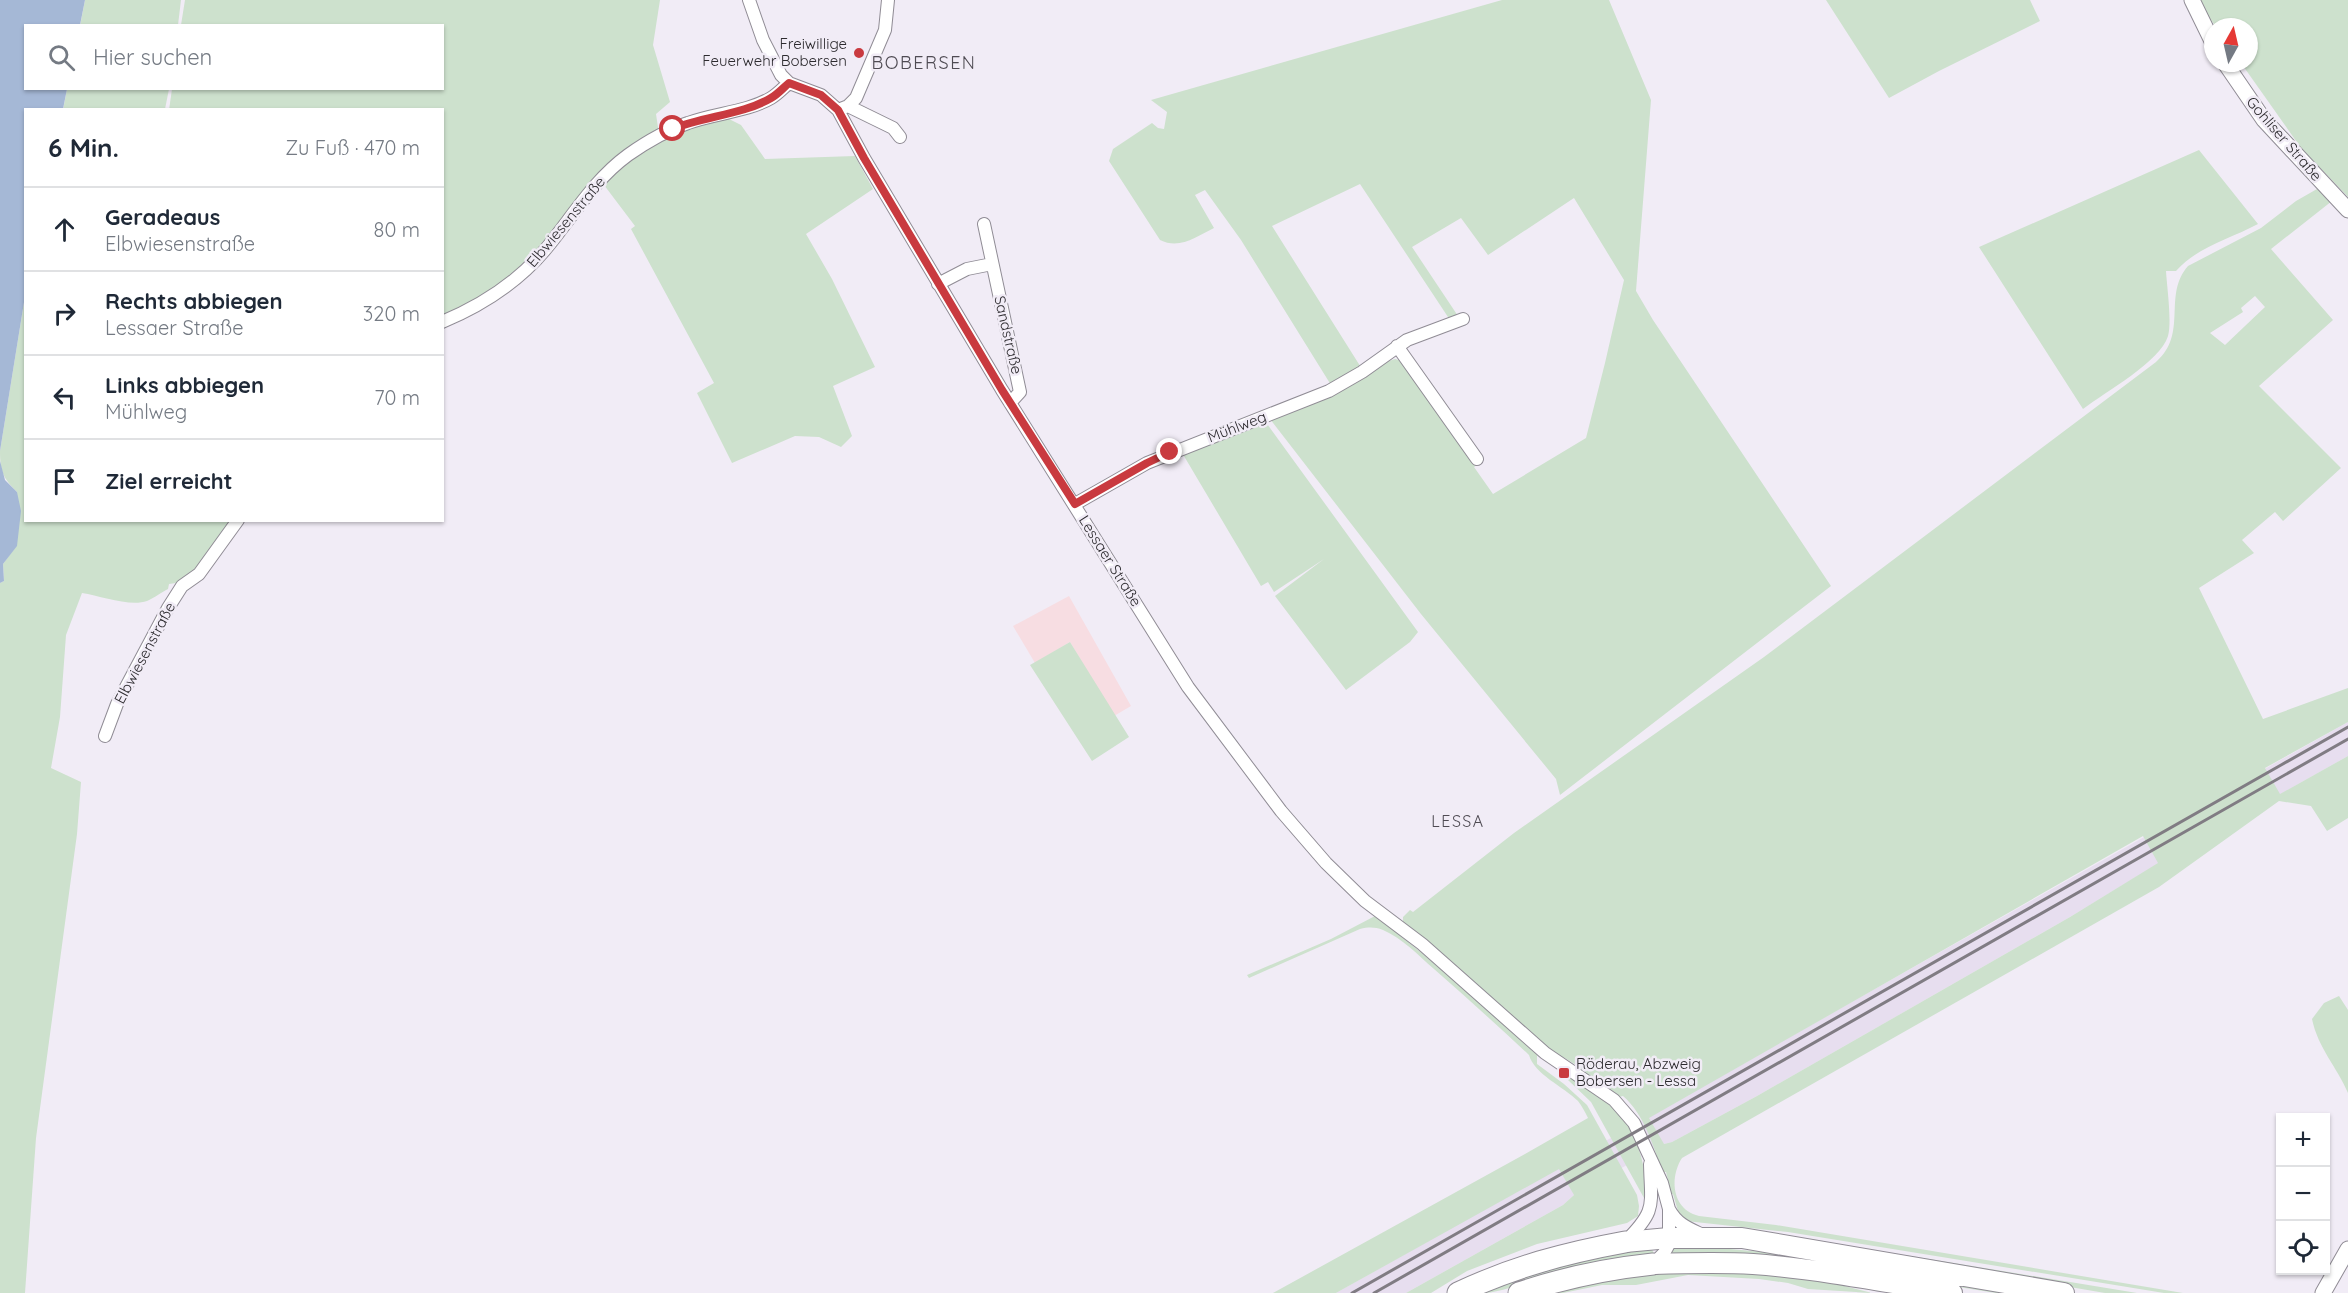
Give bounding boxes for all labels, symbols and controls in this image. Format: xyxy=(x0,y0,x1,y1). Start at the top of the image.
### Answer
north arrow xyxy=(2204,18,2258,72)
search box xyxy=(24,24,444,90)
place label: Freiwillige Feuerwehr Bobersen xyxy=(702,34,847,70)
icon: search xyxy=(45,41,78,74)
text: Hier suchen xyxy=(93,43,212,71)
marker: Freiwillige Feuerwehr Bobersen xyxy=(852,46,866,60)
district label: BOBERSEN xyxy=(872,51,976,74)
street label: Gohliser Straße xyxy=(2242,93,2326,185)
route start xyxy=(659,115,685,141)
text: 6 Min. xyxy=(48,131,119,164)
text: Zu Fuß · 470 m xyxy=(285,135,420,160)
street label: Elbwiesenstraße xyxy=(522,172,609,271)
text: Geradeaus xyxy=(105,203,220,231)
icon: ahead xyxy=(48,213,81,246)
text: 80 m xyxy=(374,217,420,242)
text: Elbwiesenstraße xyxy=(105,231,255,256)
text: Rechts abbiegen xyxy=(105,287,283,315)
street label: Sandstraße xyxy=(990,294,1027,376)
icon: right xyxy=(48,297,81,330)
text: 320 m xyxy=(363,301,420,326)
text: Lessaer Straße xyxy=(105,315,243,340)
text: Links abbiegen xyxy=(105,371,264,399)
icon: left xyxy=(48,381,81,414)
text: 70 m xyxy=(374,385,420,410)
text: Mühlweg xyxy=(105,399,187,424)
street label: Mühlweg xyxy=(1205,407,1269,446)
route end xyxy=(1156,438,1182,464)
icon: arrive xyxy=(48,465,81,498)
text: Ziel erreicht xyxy=(105,467,233,495)
street label: Lessaer Straße xyxy=(1075,512,1146,610)
street label: Elbwiesenstraße xyxy=(110,599,179,707)
district label: LESSA xyxy=(1431,811,1485,831)
place label: Röderau, Abzweig Bobersen - Lessa xyxy=(1576,1054,1701,1090)
marker: Röderau, Abzweig Bobersen - Lessa xyxy=(1557,1066,1571,1080)
map controls xyxy=(2276,1113,2330,1275)
button: + xyxy=(2276,1113,2330,1167)
button: − xyxy=(2276,1167,2330,1221)
button: locate xyxy=(2276,1221,2330,1275)

